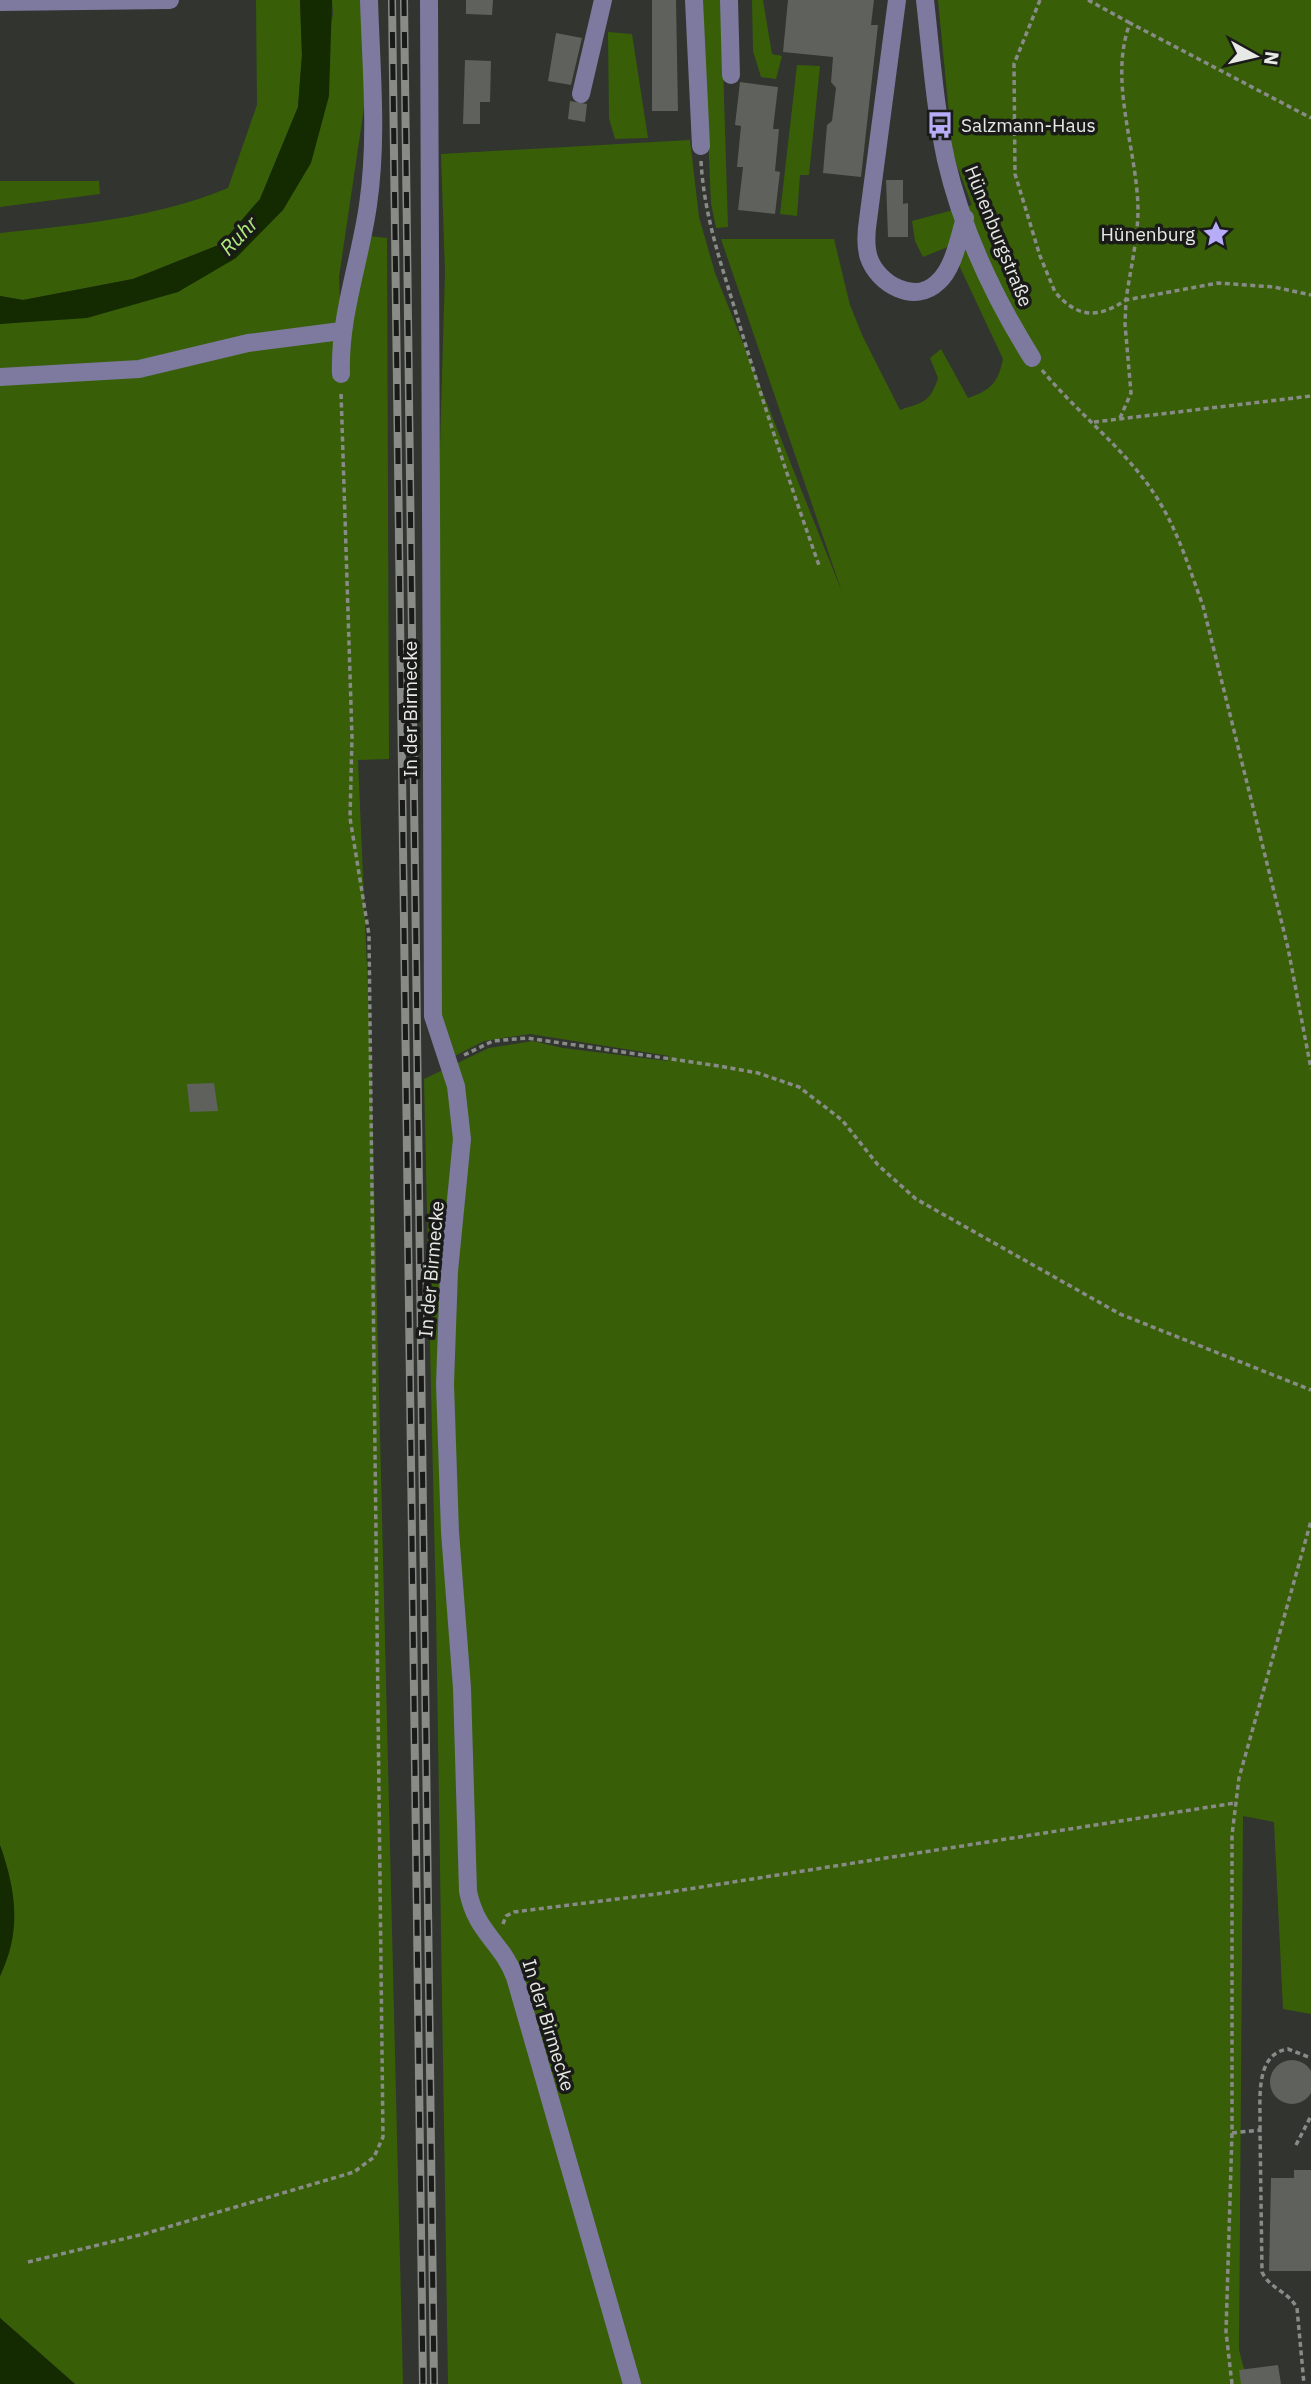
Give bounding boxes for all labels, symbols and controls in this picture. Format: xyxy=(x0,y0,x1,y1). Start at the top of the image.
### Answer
north arrow xyxy=(1220,21,1290,91)
text: N xyxy=(1259,50,1285,67)
bus stop icon: Salzmann-Haus xyxy=(925,110,955,140)
place label: Salzmann-Haus xyxy=(961,113,1096,137)
street label: Hünenburgstraße xyxy=(960,162,1038,310)
water label: Ruhr xyxy=(213,209,265,261)
place icon: Hünenburg xyxy=(1201,219,1231,249)
place label: Hünenburg xyxy=(1100,222,1195,246)
street label: In der Birmecke xyxy=(398,641,422,777)
street label: In der Birmecke xyxy=(413,1200,449,1338)
street label: In der Birmecke xyxy=(518,1956,580,2094)

